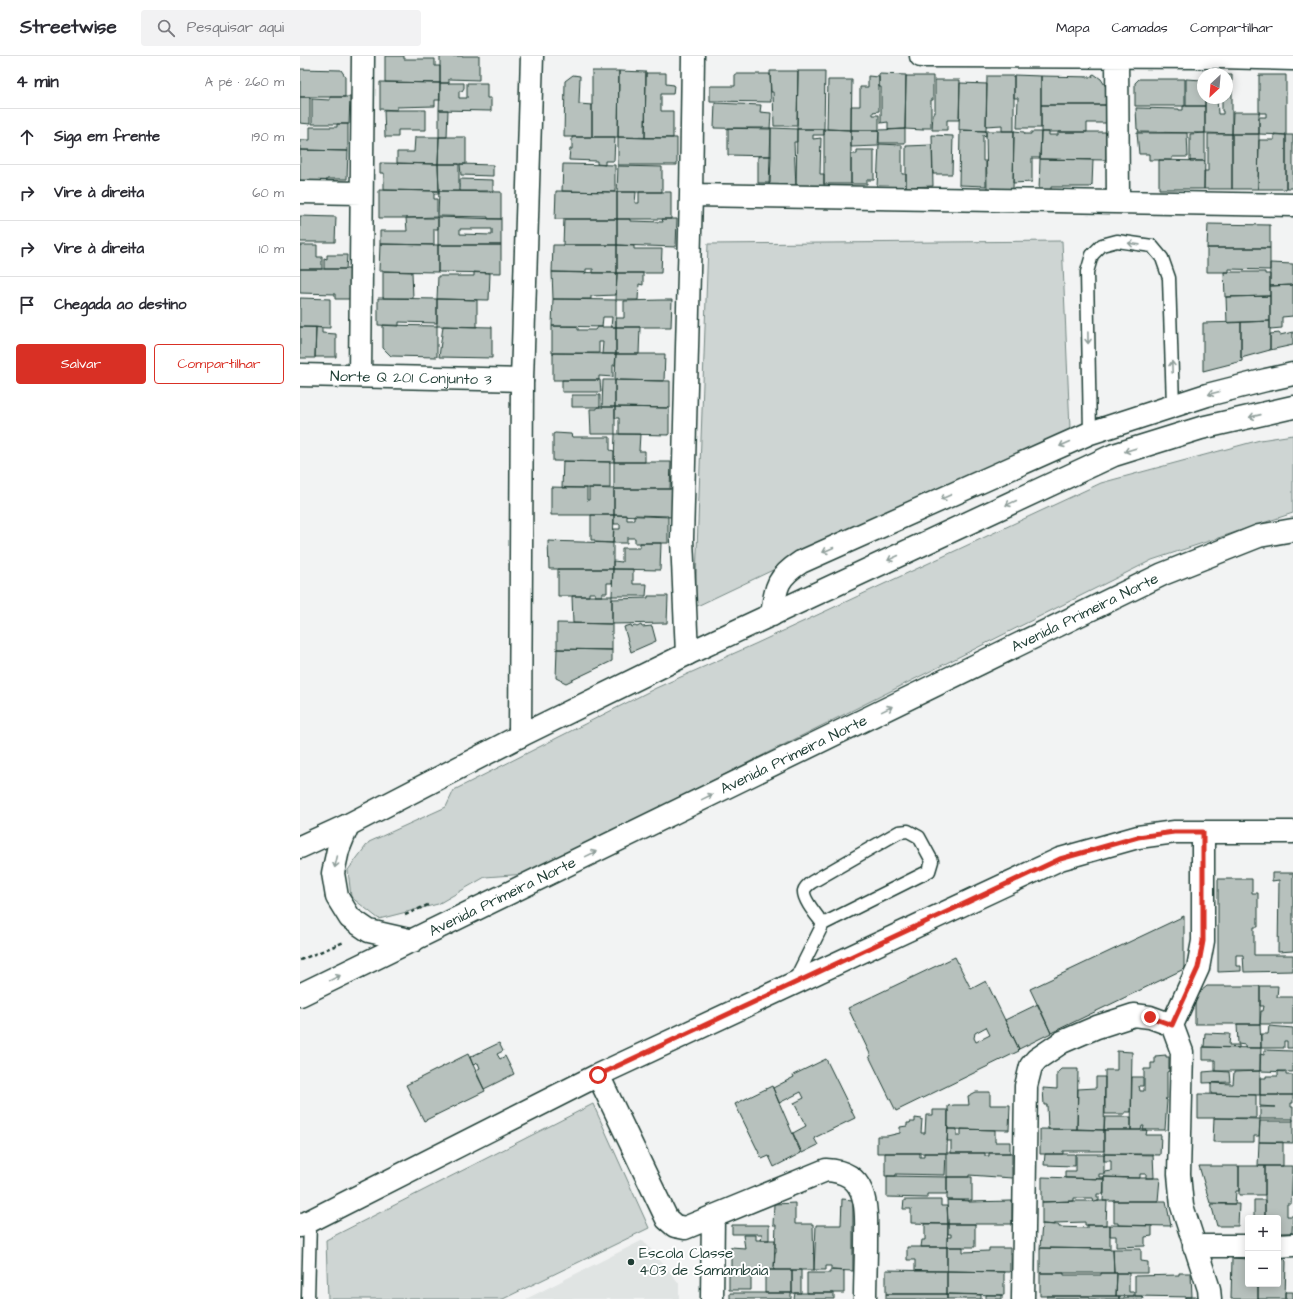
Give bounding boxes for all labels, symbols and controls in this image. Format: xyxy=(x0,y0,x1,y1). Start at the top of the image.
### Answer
search box xyxy=(141,10,421,46)
text: Streetwise xyxy=(20,14,117,41)
icon: search xyxy=(155,17,177,39)
text: Pesquisar aqui xyxy=(187,17,284,38)
text: Mapa xyxy=(1056,18,1090,38)
text: Camadas xyxy=(1112,18,1168,38)
text: Compartilhar xyxy=(1190,18,1273,38)
north arrow xyxy=(1197,68,1233,104)
text: 4 min xyxy=(16,70,59,94)
text: A pé · 260 m xyxy=(205,73,284,91)
icon: ahead xyxy=(16,126,38,148)
text: Siga em frente xyxy=(54,126,160,147)
text: 190 m xyxy=(251,128,284,146)
icon: right xyxy=(16,182,38,204)
text: Vire à direita xyxy=(54,182,144,203)
text: 60 m xyxy=(252,184,284,202)
icon: right xyxy=(16,238,38,260)
text: Vire à direita xyxy=(54,238,144,259)
text: 10 m xyxy=(259,240,284,258)
one-way arrow xyxy=(1128,240,1141,248)
icon: arrive xyxy=(16,294,38,316)
text: Chegada ao destino xyxy=(54,294,187,315)
one-way arrow xyxy=(1084,331,1092,344)
button: Salvar xyxy=(16,344,146,384)
button: Compartilhar xyxy=(154,344,284,384)
one-way arrow xyxy=(1168,361,1175,374)
street label: Norte Q 201 Conjunto 3 xyxy=(330,366,492,390)
one-way arrow xyxy=(1208,390,1221,398)
one-way arrow xyxy=(1249,412,1262,420)
one-way arrow xyxy=(1059,441,1071,448)
one-way arrow xyxy=(1123,447,1136,454)
one-way arrow xyxy=(941,494,953,501)
one-way arrow xyxy=(1005,500,1017,507)
one-way arrow xyxy=(822,547,834,555)
one-way arrow xyxy=(888,555,900,562)
street label: Avenida Primeira Norte xyxy=(1008,568,1162,657)
one-way arrow xyxy=(881,705,893,712)
street label: Avenida Primeira Norte xyxy=(717,710,871,800)
one-way arrow xyxy=(701,793,713,800)
one-way arrow xyxy=(584,850,596,857)
street label: Avenida Primeira Norte xyxy=(425,852,579,942)
one-way arrow xyxy=(331,855,339,868)
one-way arrow xyxy=(329,974,341,981)
route end xyxy=(1141,1008,1159,1026)
route start xyxy=(589,1066,607,1084)
map controls xyxy=(1245,1215,1281,1287)
button: + xyxy=(1245,1215,1281,1251)
place label: Escola Classe 403 de Samambaia xyxy=(639,1243,769,1281)
button: − xyxy=(1245,1251,1281,1287)
marker: Escola Classe 403 de Samambaia xyxy=(626,1257,636,1267)

